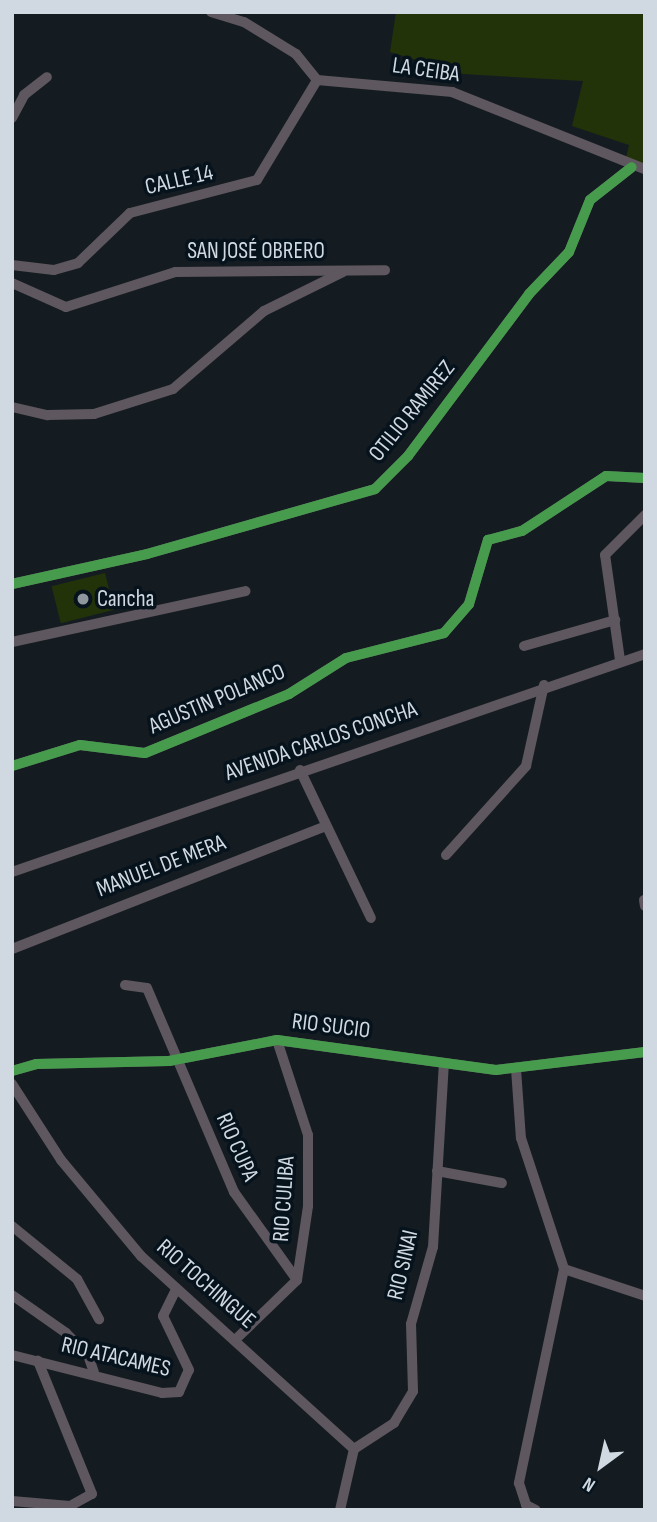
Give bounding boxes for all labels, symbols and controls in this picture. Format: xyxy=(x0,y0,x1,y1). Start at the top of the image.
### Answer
street label: LA CEIBA xyxy=(391,52,461,88)
street label: CALLE 14 xyxy=(142,159,216,201)
street label: SAN JOSÉ OBRERO xyxy=(187,237,325,265)
street label: OTILIO RAMIREZ xyxy=(363,355,461,467)
place label: Cancha xyxy=(97,585,154,613)
marker: Cancha xyxy=(75,591,91,607)
street label: AGUSTIN POLANCO xyxy=(145,658,289,740)
street label: AVENIDA CARLOS CONCHA xyxy=(221,695,421,787)
street label: MANUEL DE MERA xyxy=(93,829,229,903)
street label: RIO SUCIO xyxy=(290,1008,372,1044)
street label: RIO CUPA xyxy=(210,1109,264,1185)
street label: RIO CULIBA xyxy=(267,1155,301,1243)
street label: RIO SINAI xyxy=(382,1227,424,1303)
street label: RIO TOCHINGUE xyxy=(151,1234,261,1334)
street label: RIO ATACAMES xyxy=(59,1331,173,1383)
north arrow xyxy=(566,1431,636,1501)
text: N xyxy=(579,1472,600,1496)

